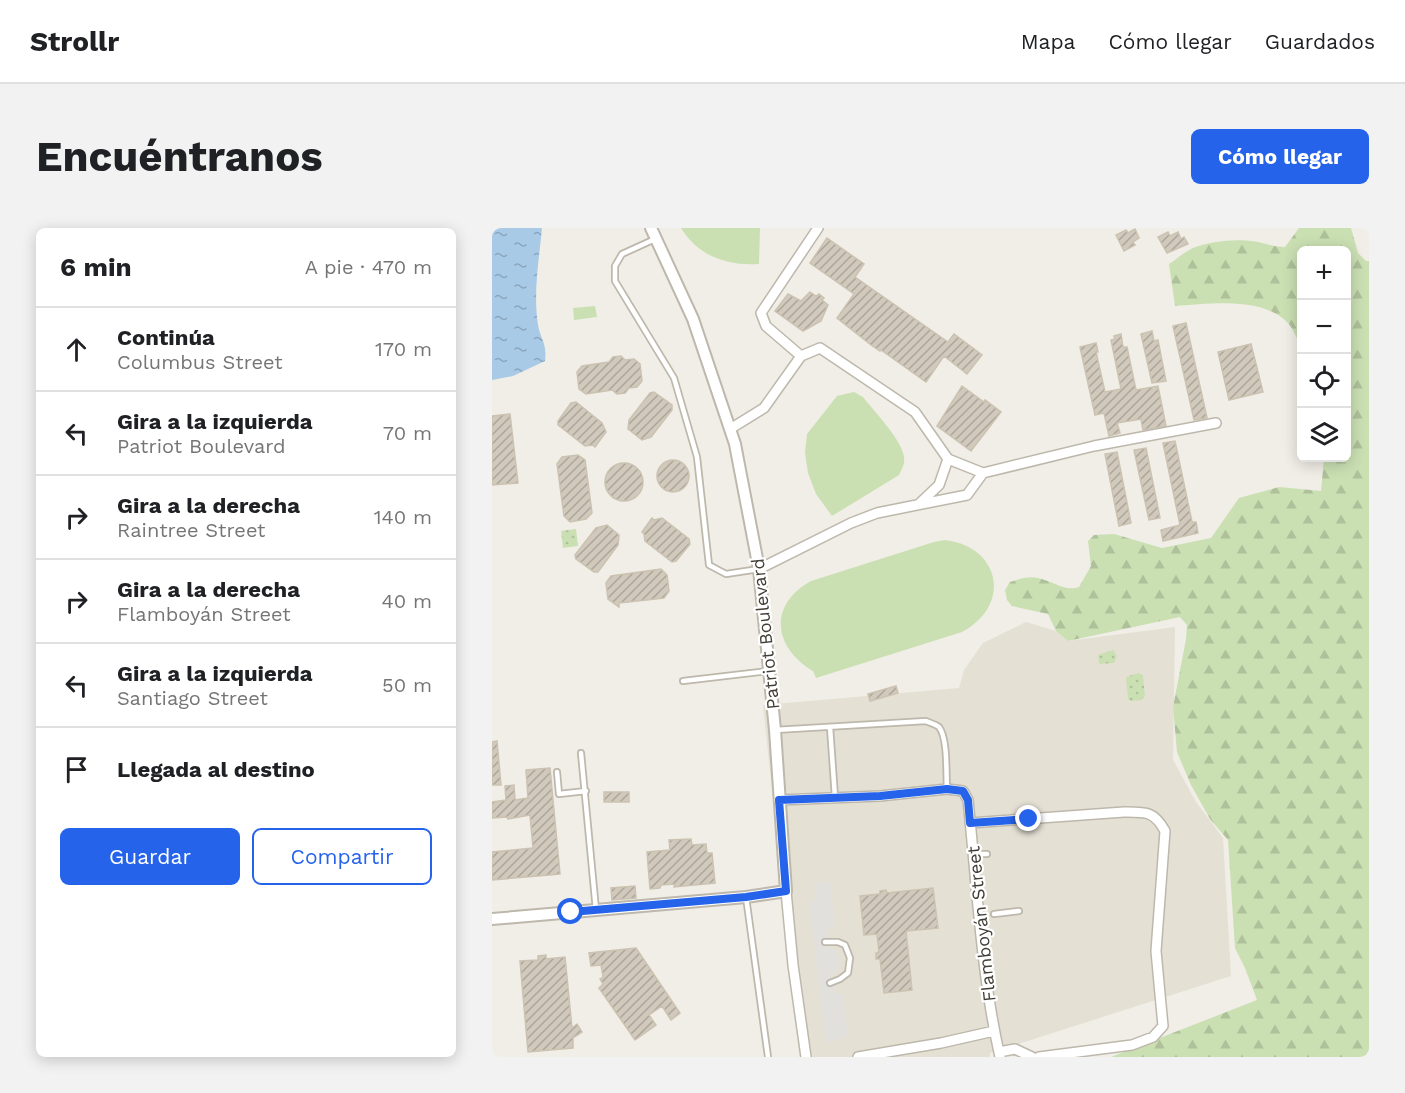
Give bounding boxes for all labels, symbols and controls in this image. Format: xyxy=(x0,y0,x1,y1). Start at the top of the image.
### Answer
text: Strollr xyxy=(30,25,119,58)
text: Mapa xyxy=(1021,29,1075,54)
text: Cómo llegar xyxy=(1108,29,1232,54)
text: Guardados xyxy=(1265,29,1375,54)
button: Cómo llegar xyxy=(1191,129,1369,184)
text: Encuéntranos xyxy=(36,132,323,181)
map controls xyxy=(1297,246,1351,462)
button: + xyxy=(1297,246,1351,300)
text: 6 min xyxy=(60,252,132,282)
text: A pie · 470 m xyxy=(305,255,432,279)
button: − xyxy=(1297,300,1351,354)
text: Continúa xyxy=(117,325,215,350)
icon: ahead xyxy=(60,333,93,366)
text: 170 m xyxy=(375,337,432,361)
text: Columbus Street xyxy=(117,350,283,374)
button: locate xyxy=(1297,354,1351,408)
button: layers xyxy=(1297,408,1351,462)
text: Gira a la izquierda xyxy=(117,409,313,434)
icon: left xyxy=(60,417,93,450)
text: 70 m xyxy=(383,421,432,445)
text: Patriot Boulevard xyxy=(117,434,286,458)
text: Gira a la derecha xyxy=(117,493,300,518)
icon: right xyxy=(60,501,93,534)
text: 140 m xyxy=(374,505,432,529)
text: Raintree Street xyxy=(117,518,266,542)
street label: Patriot Boulevard xyxy=(747,557,783,711)
text: Gira a la derecha xyxy=(117,577,300,602)
icon: right xyxy=(60,585,93,618)
text: 40 m xyxy=(381,589,432,613)
text: Flamboyán Street xyxy=(117,602,291,626)
text: Gira a la izquierda xyxy=(117,661,313,686)
icon: left xyxy=(60,669,93,702)
text: 50 m xyxy=(382,673,432,697)
text: Santiago Street xyxy=(117,686,268,710)
icon: arrive xyxy=(60,753,93,786)
text: Llegada al destino xyxy=(117,757,315,782)
route end xyxy=(1015,805,1041,831)
button: Guardar xyxy=(60,828,240,885)
button: Compartir xyxy=(252,828,432,885)
street label: Flamboyán Street xyxy=(962,845,1000,1003)
route start xyxy=(557,898,583,924)

